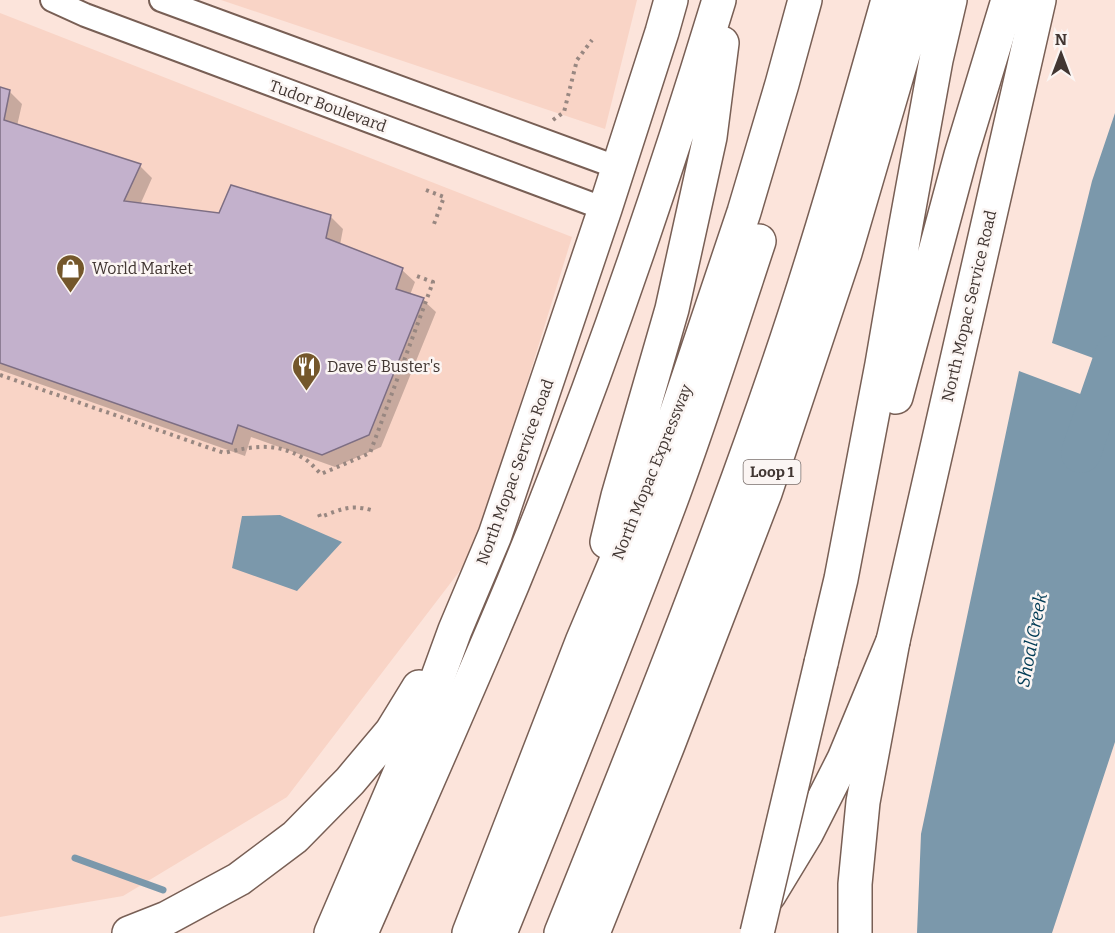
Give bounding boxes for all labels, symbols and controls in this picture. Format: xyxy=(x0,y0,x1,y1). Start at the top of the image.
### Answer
north arrow xyxy=(1031,24,1091,84)
text: N xyxy=(1055,30,1067,49)
street label: Tudor Boulevard xyxy=(267,76,390,136)
street label: North Mopac Service Road xyxy=(938,208,1000,404)
shop icon: World Market xyxy=(55,252,87,294)
place label: World Market xyxy=(92,259,193,278)
restaurant icon: Dave & Buster's xyxy=(290,350,322,392)
place label: Dave & Buster's xyxy=(327,357,440,376)
street label: North Mopac Service Road xyxy=(473,376,558,567)
street label: North Mopac Expressway xyxy=(608,381,696,563)
road number: Loop 1 xyxy=(744,460,800,484)
water label: Shoal Creek xyxy=(1012,591,1052,689)

